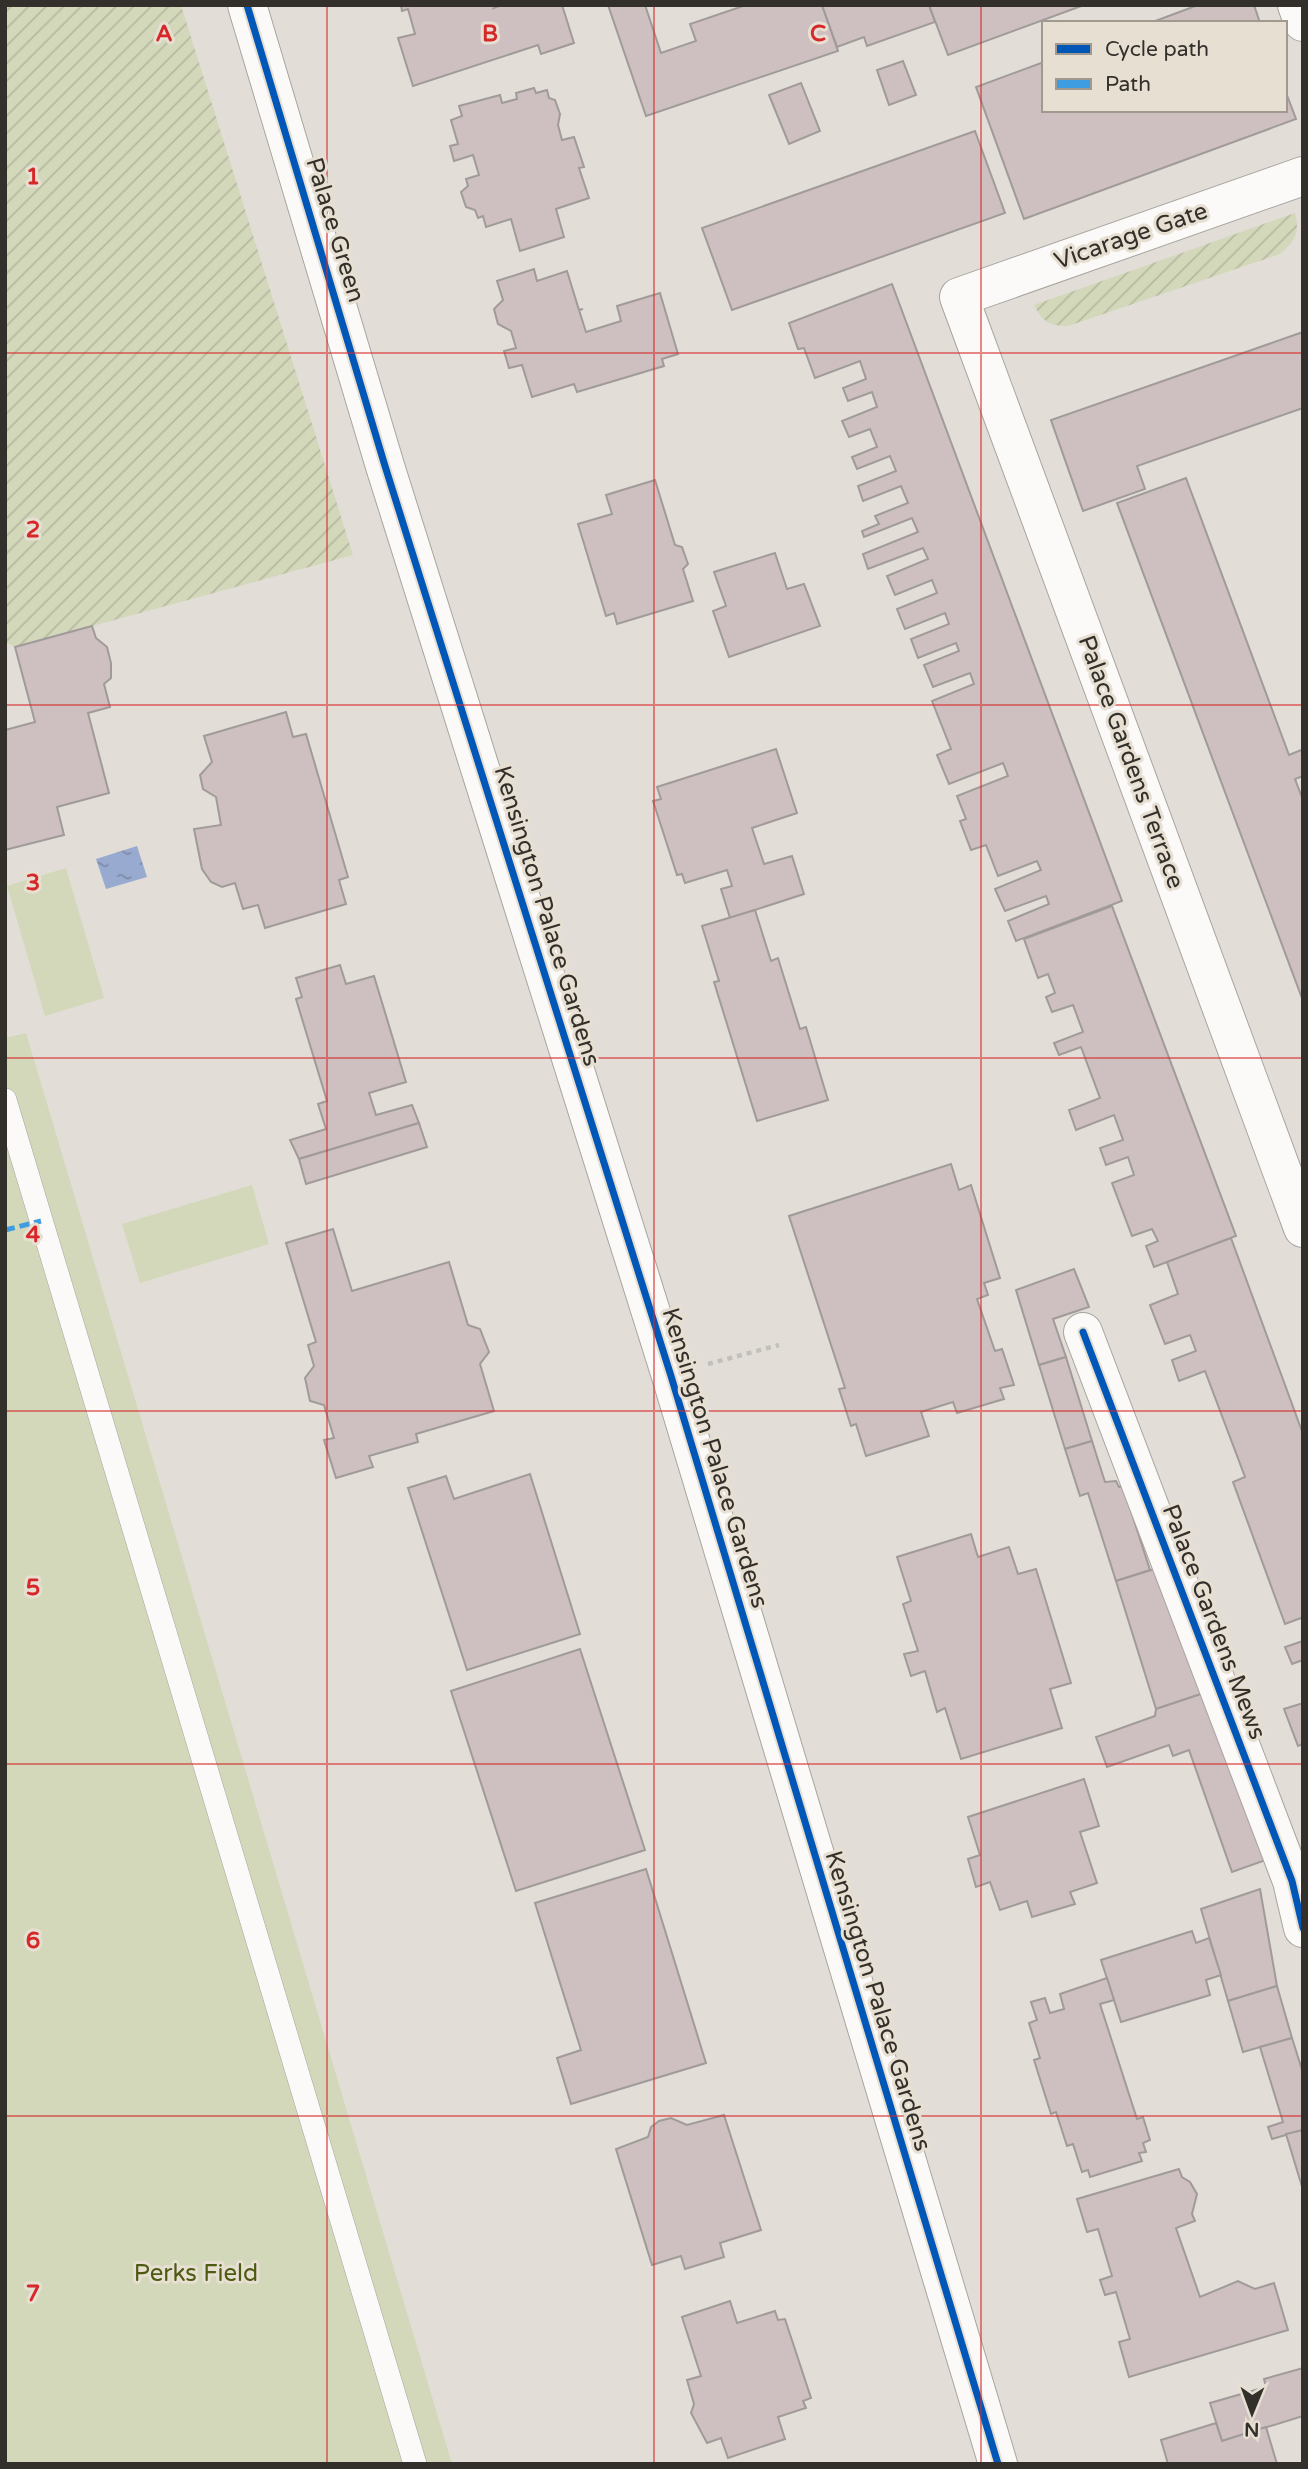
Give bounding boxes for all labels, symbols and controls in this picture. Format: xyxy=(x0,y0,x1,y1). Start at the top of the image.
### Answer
text: A xyxy=(155,20,173,48)
text: B xyxy=(482,20,498,48)
text: C xyxy=(810,20,826,48)
legend xyxy=(1042,21,1287,112)
text: Cycle path xyxy=(1105,37,1209,62)
text: Path xyxy=(1105,72,1151,97)
street label: Palace Green xyxy=(299,154,371,306)
text: 1 xyxy=(26,163,40,191)
street label: Vicarage Gate xyxy=(1051,196,1211,276)
text: 2 xyxy=(26,516,40,544)
street label: Palace Gardens Terrace xyxy=(1072,631,1190,893)
street label: Kensington Palace Gardens xyxy=(487,762,607,1070)
text: 3 xyxy=(26,869,40,897)
text: 4 xyxy=(26,1221,41,1249)
street label: Kensington Palace Gardens xyxy=(655,1304,775,1612)
street label: Palace Gardens Mews xyxy=(1156,1500,1272,1744)
text: 5 xyxy=(26,1574,40,1602)
street label: Kensington Palace Gardens xyxy=(818,1847,938,2155)
text: 6 xyxy=(26,1927,40,1955)
park label: Perks Field xyxy=(134,2259,258,2288)
text: 7 xyxy=(26,2280,40,2308)
north arrow xyxy=(1217,2378,1287,2448)
text: N xyxy=(1244,2418,1260,2440)

